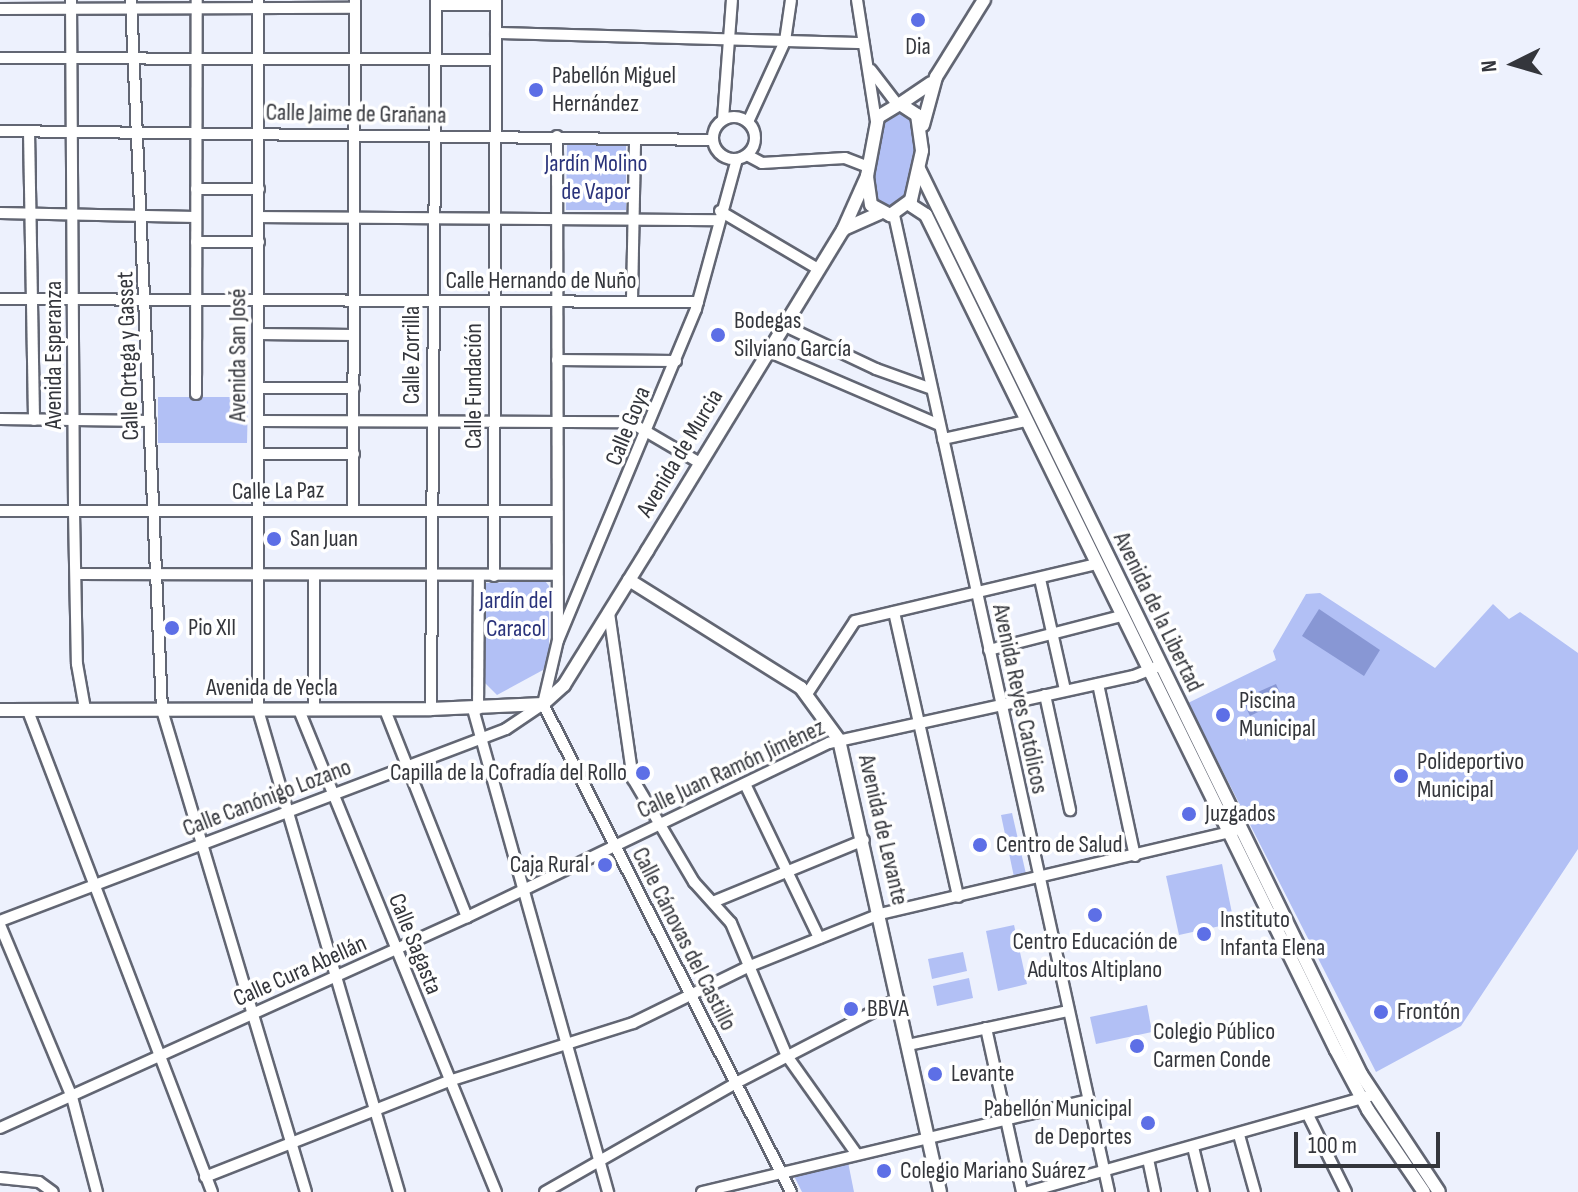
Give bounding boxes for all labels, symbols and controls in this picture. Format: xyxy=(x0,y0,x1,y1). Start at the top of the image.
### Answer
marker: Dia xyxy=(909,11,927,29)
north arrow xyxy=(1474,24,1554,104)
place label: Dia xyxy=(905,33,931,61)
text: N xyxy=(1476,59,1504,73)
place label: Pabellón Miguel Hernández xyxy=(552,62,676,118)
marker: Pabellón Miguel Hernández xyxy=(527,81,545,99)
street label: Calle Jaime de Grañana xyxy=(265,98,447,130)
park label: Jardín Molino de Vapor xyxy=(544,150,648,206)
street label: Calle Hernando de Nuño xyxy=(445,267,637,295)
street label: Calle Ortega y Gasset xyxy=(111,271,145,441)
street label: Avenida Esperanza xyxy=(40,281,68,429)
street label: Avenida San José xyxy=(224,288,252,422)
street label: Calle Zorrilla xyxy=(398,306,426,404)
place label: Bodegas Silviano García xyxy=(734,307,851,363)
street label: Calle Fundación xyxy=(460,323,488,449)
marker: Bodegas Silviano García xyxy=(709,326,727,344)
street label: Calle Goya xyxy=(599,382,657,470)
street label: Avenida de Murcia xyxy=(631,384,729,522)
street label: Calle La Paz xyxy=(232,476,324,506)
place label: San Juan xyxy=(290,525,358,553)
street label: Avenida de la Libertad xyxy=(1107,527,1209,697)
marker: San Juan xyxy=(265,530,283,548)
park label: Jardín del Caracol xyxy=(479,587,553,643)
street label: Avenida Reyes Católicos xyxy=(986,602,1054,796)
place label: Pio XII xyxy=(188,614,236,642)
marker: Pio XII xyxy=(163,619,181,637)
street label: Avenida de Yecla xyxy=(206,674,338,702)
place label: Piscina Municipal xyxy=(1239,687,1316,743)
marker: Piscina Municipal xyxy=(1214,706,1232,724)
street label: Calle Juan Ramón Jiménez xyxy=(633,713,829,825)
place label: Polideportivo Municipal xyxy=(1417,748,1524,804)
street label: Avenida de Levante xyxy=(852,752,914,908)
street label: Calle Canónigo Lozano xyxy=(179,753,355,843)
place label: Capilla de la Cofradía del Rollo xyxy=(390,759,627,787)
marker: Capilla de la Cofradía del Rollo xyxy=(634,764,652,782)
marker: Polideportivo Municipal xyxy=(1392,767,1410,785)
place label: Juzgados xyxy=(1205,800,1276,828)
marker: Juzgados xyxy=(1180,805,1198,823)
place label: Centro de Salud xyxy=(996,831,1123,859)
marker: Centro de Salud xyxy=(971,836,989,854)
street label: Calle Cánovas del Castillo xyxy=(625,843,743,1035)
place label: Caja Rural xyxy=(510,851,589,879)
marker: Caja Rural xyxy=(596,856,614,874)
street label: Calle Sagasta xyxy=(382,889,448,999)
marker: Centro Educación de Adultos Altiplano xyxy=(1086,906,1104,924)
place label: Instituto Infanta Elena xyxy=(1220,906,1325,962)
marker: Instituto Infanta Elena xyxy=(1195,925,1213,943)
place label: Centro Educación de Adultos Altiplano xyxy=(1012,928,1178,984)
street label: Calle Cura Abellán xyxy=(229,929,371,1013)
place label: BBVA xyxy=(867,995,909,1023)
place label: Frontón xyxy=(1397,998,1460,1026)
marker: BBVA xyxy=(842,1000,860,1018)
marker: Frontón xyxy=(1372,1003,1390,1021)
place label: Colegio Público Carmen Conde xyxy=(1153,1018,1275,1074)
marker: Colegio Público Carmen Conde xyxy=(1128,1037,1146,1055)
place label: Levante xyxy=(951,1060,1014,1088)
marker: Levante xyxy=(926,1065,944,1083)
place label: Pabellón Municipal de Deportes xyxy=(984,1095,1132,1151)
marker: Pabellón Municipal de Deportes xyxy=(1139,1114,1157,1132)
scale bar xyxy=(1298,1116,1444,1166)
text: 100 m xyxy=(1308,1131,1357,1160)
place label: Colegio Mariano Suárez xyxy=(900,1157,1086,1185)
marker: Colegio Mariano Suárez xyxy=(875,1162,893,1180)

